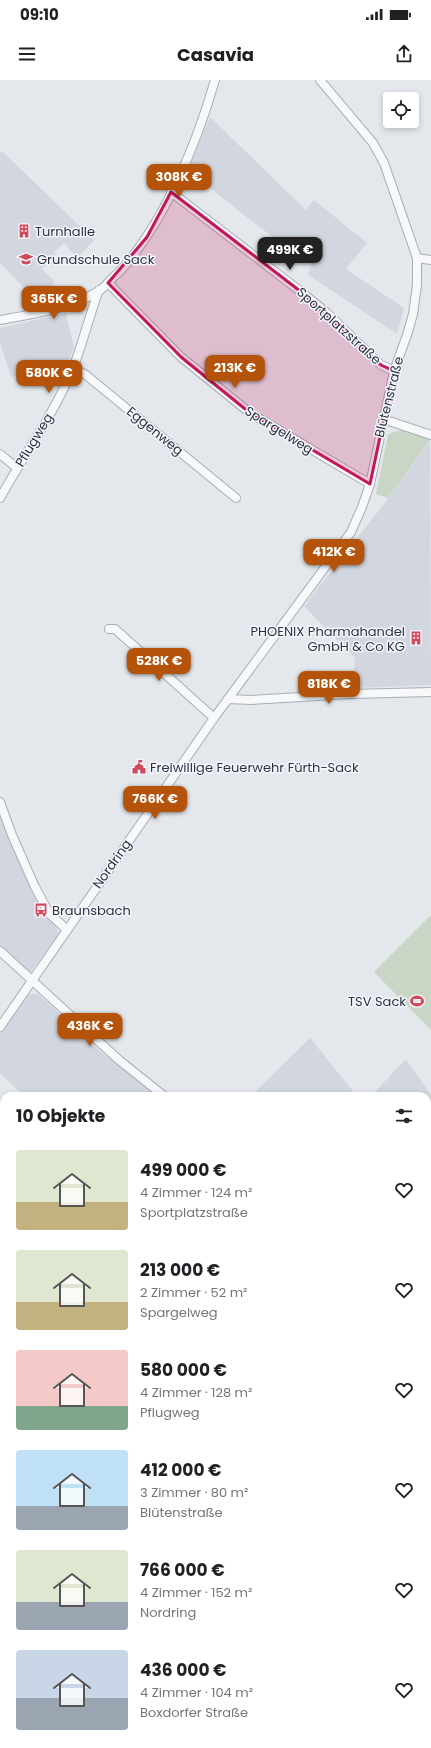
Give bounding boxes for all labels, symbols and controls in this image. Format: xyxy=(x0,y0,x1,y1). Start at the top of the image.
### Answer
text: 09:10 xyxy=(20,4,59,25)
text: Casavia xyxy=(177,42,254,67)
icon: menu xyxy=(16,43,38,65)
icon: share xyxy=(393,43,415,65)
map controls xyxy=(383,92,419,128)
button: locate xyxy=(383,92,419,128)
pin: 308K € xyxy=(146,164,212,198)
text: 308K € xyxy=(156,167,202,186)
place label: Turnhalle xyxy=(35,222,95,241)
building icon: Turnhalle xyxy=(16,223,32,239)
pin: 499K € xyxy=(257,237,323,271)
text: 499K € xyxy=(267,240,313,259)
place label: Grundschule Sack xyxy=(37,250,155,269)
school or university icon: Grundschule Sack xyxy=(18,251,34,267)
street label: Sportplatzstraße xyxy=(293,283,385,369)
pin: 365K € xyxy=(21,286,87,320)
text: 365K € xyxy=(31,289,77,308)
pin: 213K € xyxy=(202,355,268,389)
street label: Blütenstraße xyxy=(370,355,408,439)
text: 213K € xyxy=(214,358,256,377)
pin: 580K € xyxy=(16,360,82,394)
text: 580K € xyxy=(25,363,73,382)
street label: Spargelweg xyxy=(241,401,317,459)
street label: Eggenweg xyxy=(123,402,187,460)
street label: Pflugweg xyxy=(11,410,57,470)
pin: 412K € xyxy=(301,539,367,573)
text: 412K € xyxy=(312,542,356,561)
place label: PHOENIX Pharmahandel GmbH & Co KG xyxy=(251,622,405,656)
building icon: PHOENIX Pharmahandel GmbH & Co KG xyxy=(408,630,424,646)
pin: 528K € xyxy=(126,648,192,682)
text: 528K € xyxy=(136,651,182,670)
pin: 818K € xyxy=(296,671,362,705)
text: 818K € xyxy=(307,674,351,693)
place label: Freiwillige Feuerwehr Fürth-Sack xyxy=(150,758,359,777)
public building icon: Freiwillige Feuerwehr Fürth-Sack xyxy=(131,759,147,775)
pin: 766K € xyxy=(122,786,188,820)
text: 766K € xyxy=(132,789,178,808)
street label: Nordring xyxy=(88,836,136,892)
place label: Braunsbach xyxy=(52,901,131,920)
bus stop icon: Braunsbach xyxy=(33,902,49,918)
place label: TSV Sack xyxy=(348,992,406,1011)
sports icon: TSV Sack xyxy=(409,993,425,1009)
pin: 436K € xyxy=(57,1013,123,1047)
text: 436K € xyxy=(66,1016,114,1035)
text: 10 Objekte xyxy=(16,1104,105,1128)
icon: filters xyxy=(393,1105,415,1127)
text: 499 000 € xyxy=(140,1158,226,1182)
icon: home xyxy=(48,1166,96,1214)
icon: heart xyxy=(393,1179,415,1201)
text: 4 Zimmer · 124 m² xyxy=(140,1183,252,1202)
text: Sportplatzstraße xyxy=(140,1203,248,1222)
text: 213 000 € xyxy=(140,1258,220,1282)
icon: home xyxy=(48,1266,96,1314)
icon: heart xyxy=(393,1279,415,1301)
text: 2 Zimmer · 52 m² xyxy=(140,1283,247,1302)
text: Spargelweg xyxy=(140,1303,218,1322)
text: 580 000 € xyxy=(140,1358,227,1382)
icon: home xyxy=(48,1366,96,1414)
icon: heart xyxy=(393,1379,415,1401)
text: 4 Zimmer · 128 m² xyxy=(140,1383,252,1402)
text: Pflugweg xyxy=(140,1403,200,1422)
text: 412 000 € xyxy=(140,1458,222,1482)
icon: home xyxy=(48,1466,96,1514)
icon: heart xyxy=(393,1479,415,1501)
text: 3 Zimmer · 80 m² xyxy=(140,1483,248,1502)
text: Blütenstraße xyxy=(140,1503,223,1522)
text: 766 000 € xyxy=(140,1558,225,1582)
icon: home xyxy=(48,1566,96,1614)
icon: heart xyxy=(393,1579,415,1601)
text: 4 Zimmer · 152 m² xyxy=(140,1583,252,1602)
text: Nordring xyxy=(140,1603,196,1622)
text: 436 000 € xyxy=(140,1658,227,1682)
icon: home xyxy=(48,1666,96,1714)
icon: heart xyxy=(393,1679,415,1701)
text: 4 Zimmer · 104 m² xyxy=(140,1683,253,1702)
text: Boxdorfer Straße xyxy=(140,1703,248,1722)

